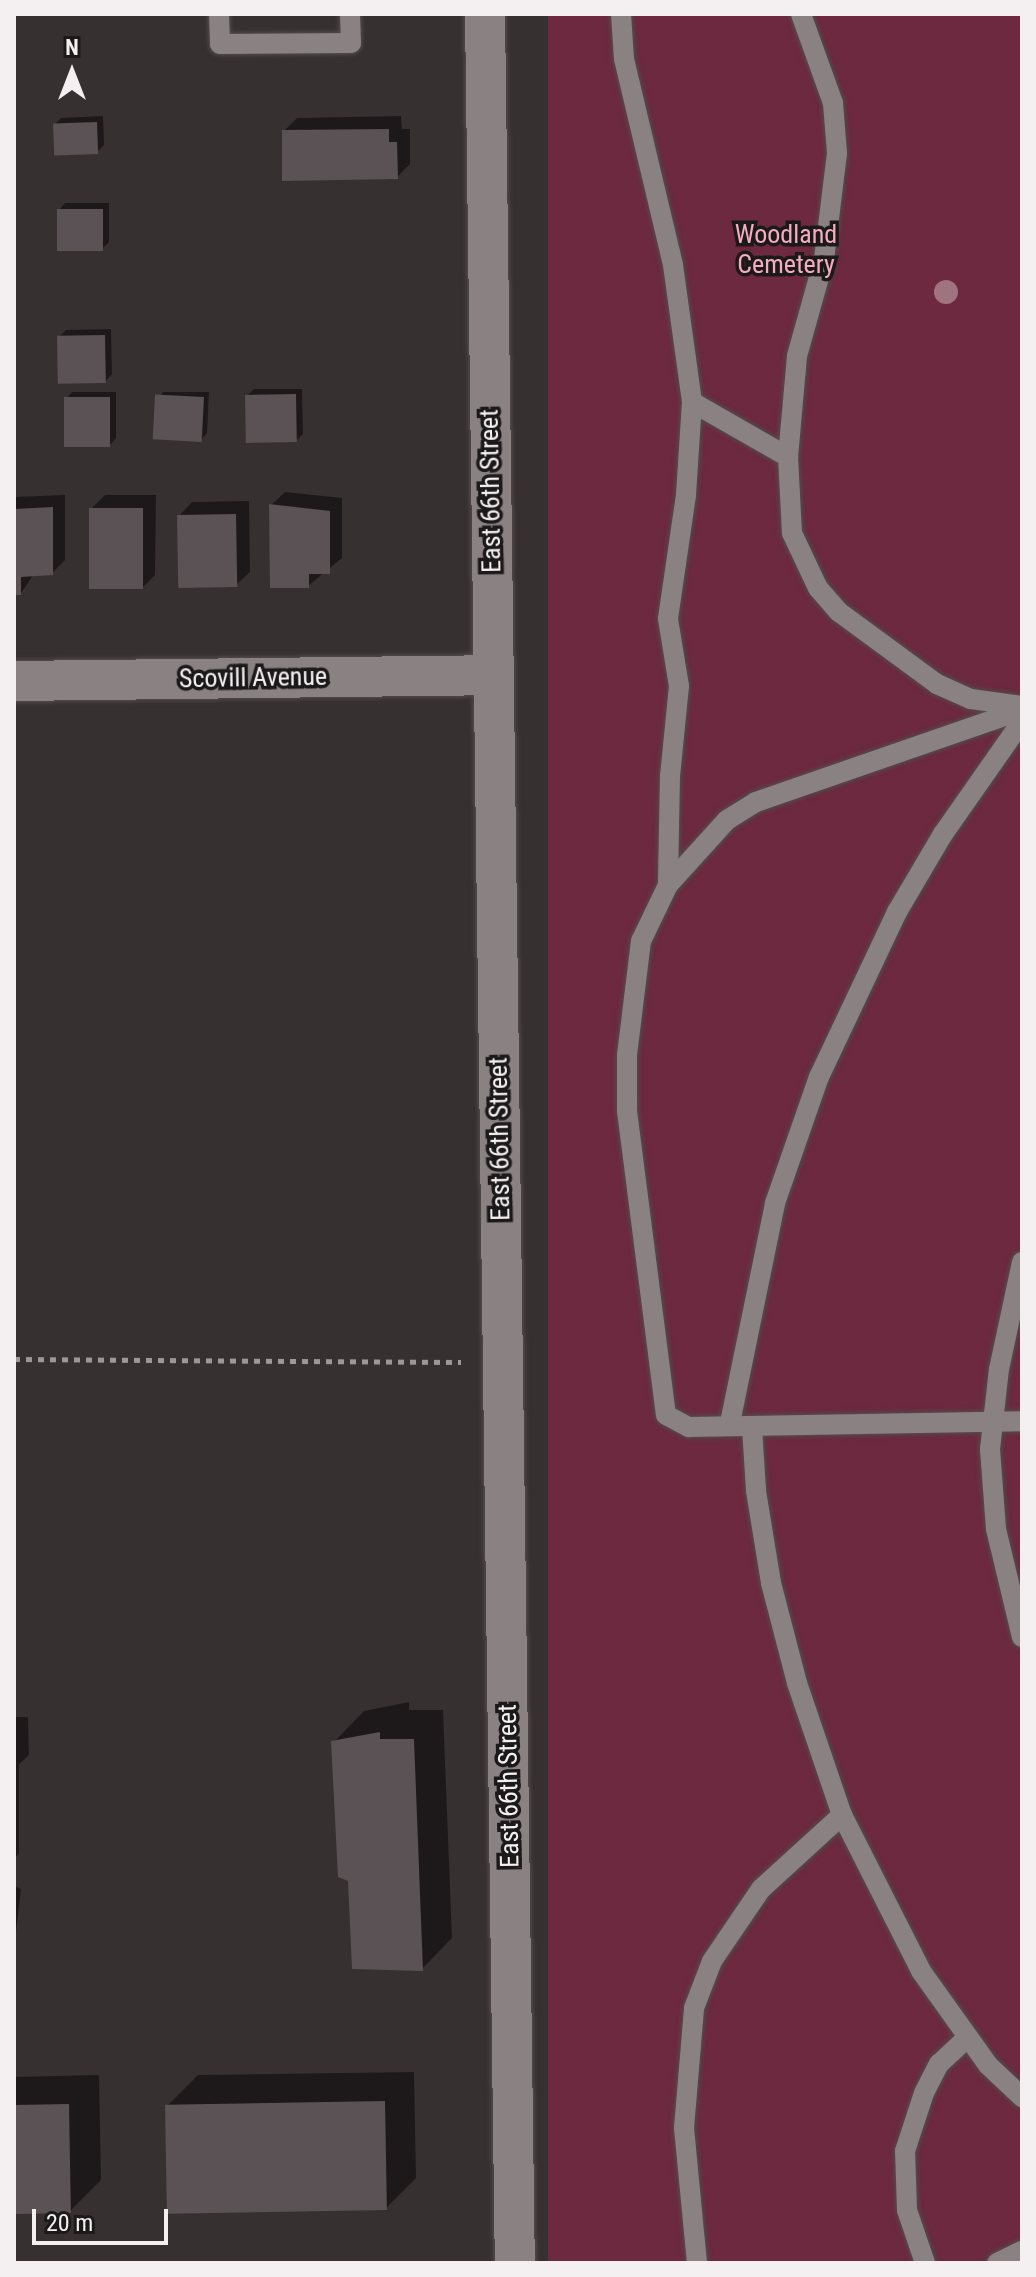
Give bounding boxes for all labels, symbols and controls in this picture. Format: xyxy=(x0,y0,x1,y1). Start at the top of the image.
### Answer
north arrow xyxy=(32,32,112,112)
text: N xyxy=(65,35,79,60)
park label: Woodland Cemetery xyxy=(735,219,837,280)
street label: East 66th Street xyxy=(474,409,508,573)
street label: Scovill Avenue xyxy=(179,661,327,695)
street label: East 66th Street xyxy=(483,1057,517,1221)
street label: East 66th Street xyxy=(492,1704,526,1868)
scale bar xyxy=(36,2193,172,2243)
text: 20 m xyxy=(46,2209,93,2237)

